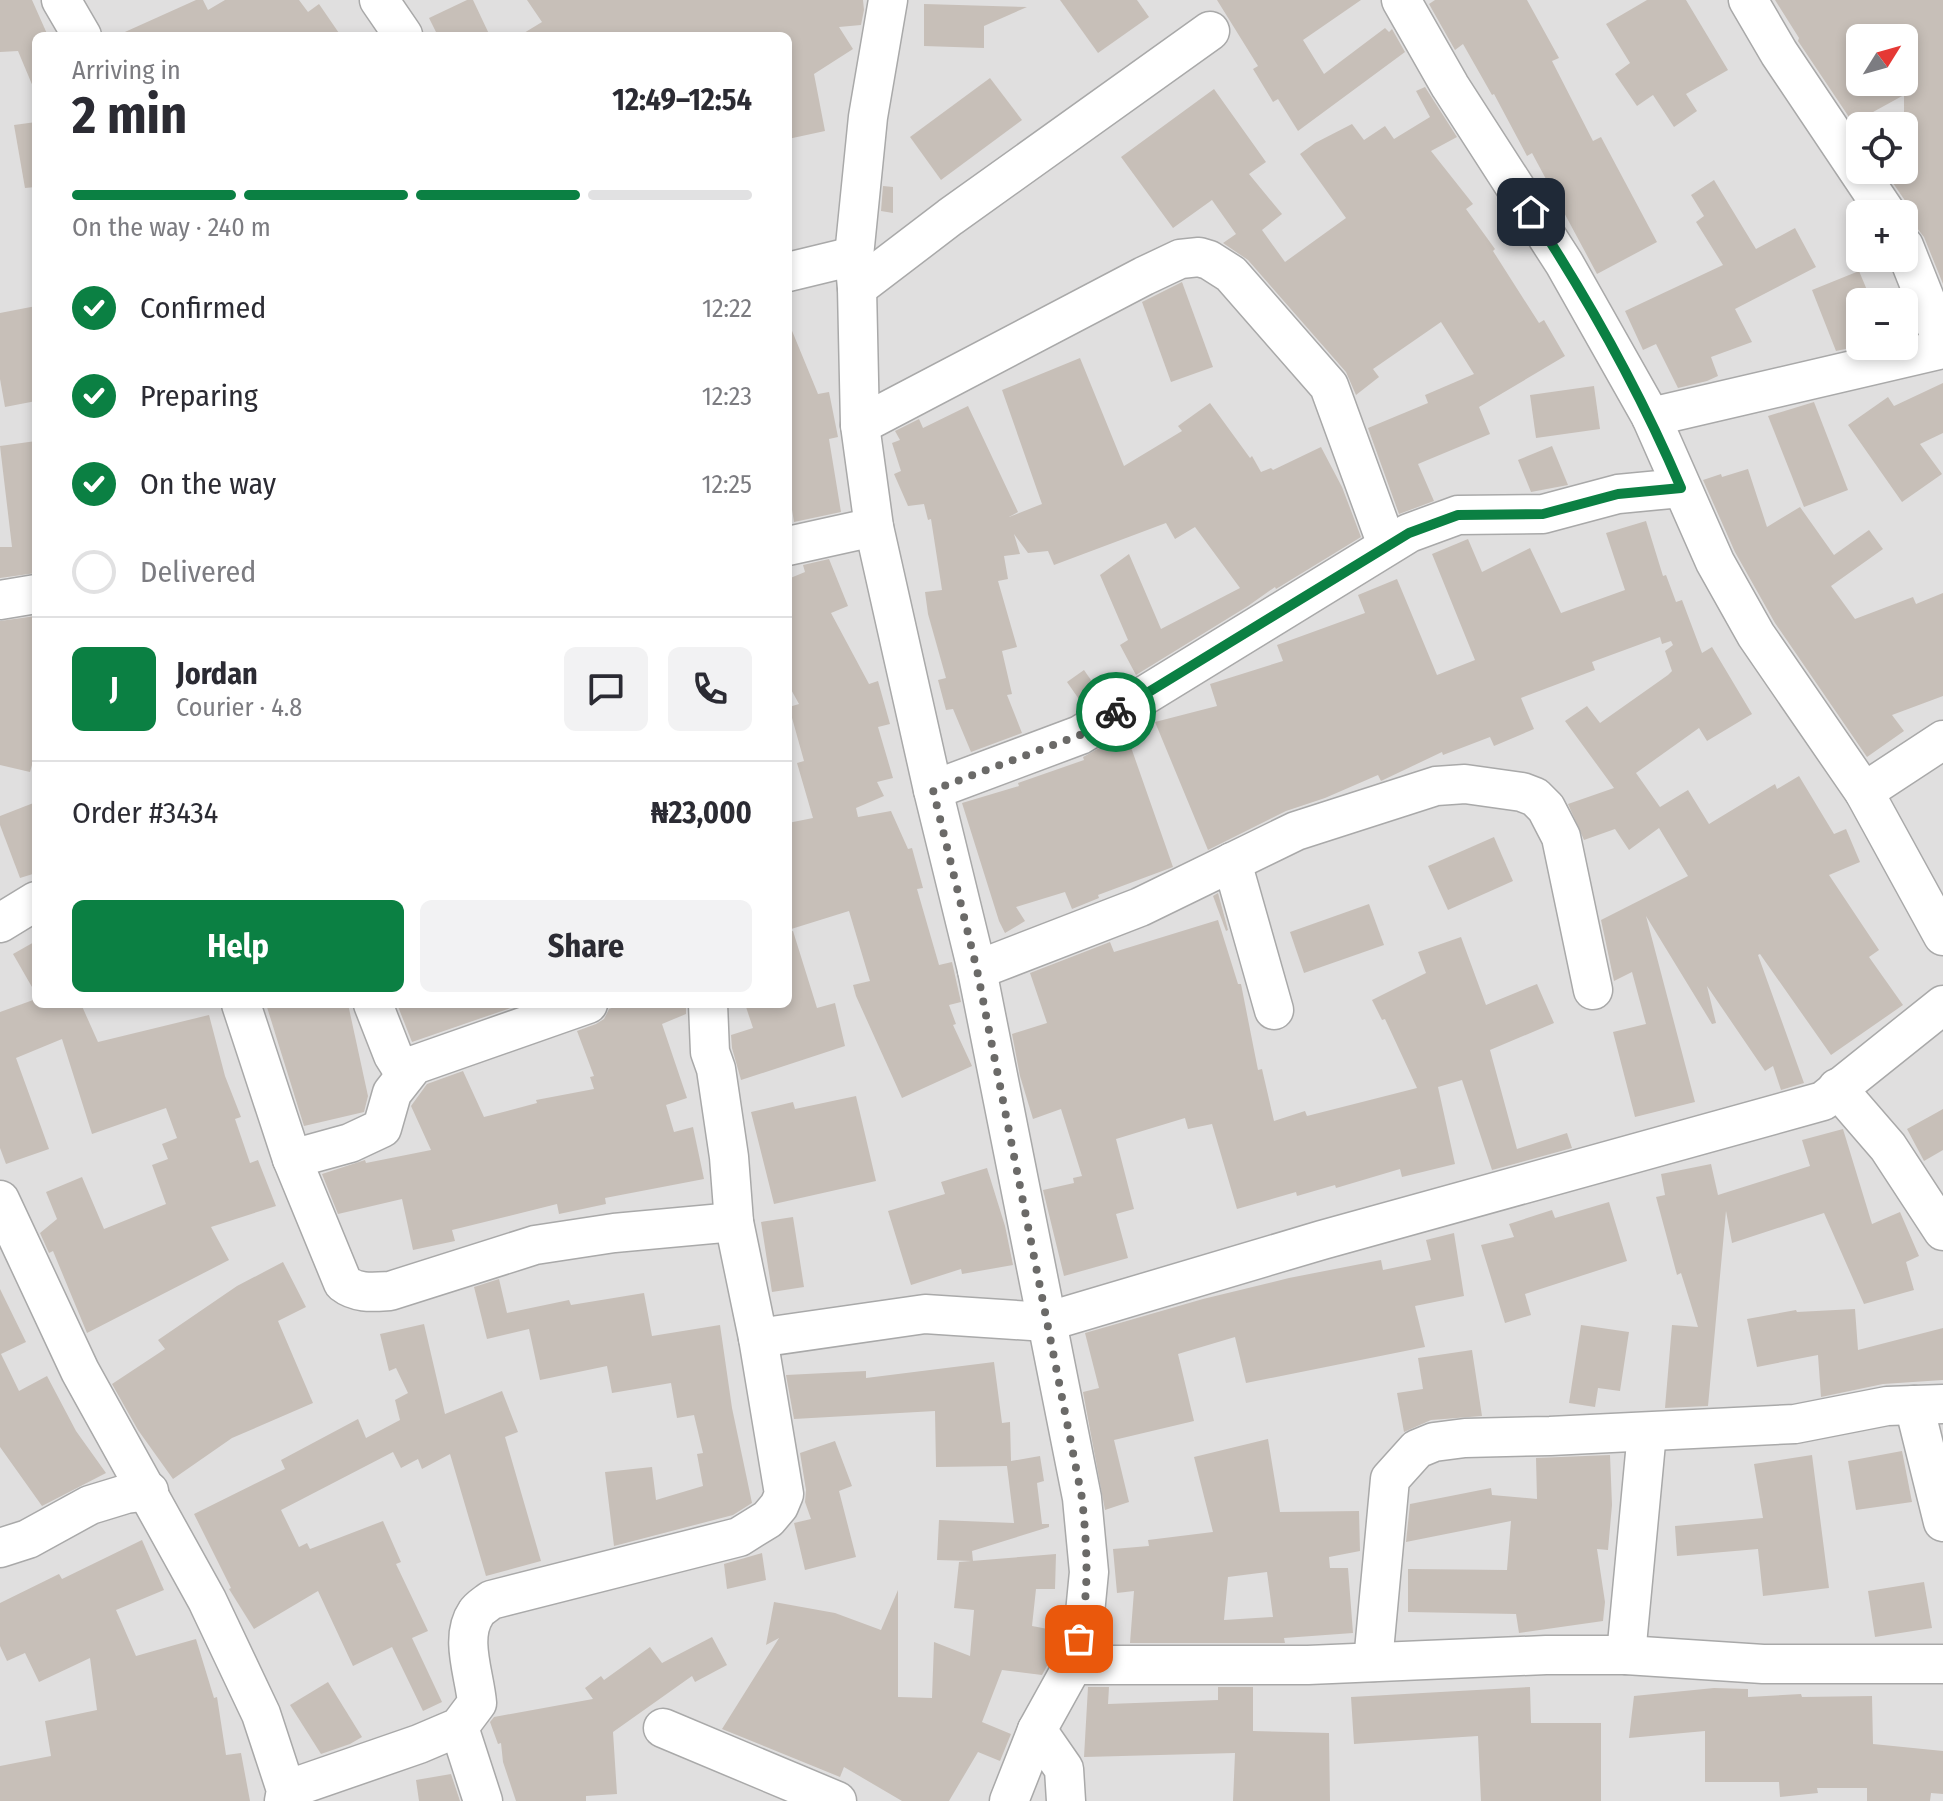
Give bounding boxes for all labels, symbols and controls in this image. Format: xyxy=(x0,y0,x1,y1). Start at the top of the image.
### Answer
north arrow xyxy=(1846,24,1918,96)
map controls xyxy=(1846,24,1918,360)
text: Arriving in xyxy=(72,55,181,86)
text: 12:49–12:54 xyxy=(612,82,752,118)
text: 2 min xyxy=(72,84,187,147)
button: locate xyxy=(1846,112,1918,184)
pin xyxy=(1497,178,1565,246)
icon: home xyxy=(1509,190,1553,234)
button: + xyxy=(1846,200,1918,272)
text: On the way · 240 m xyxy=(72,212,271,243)
icon: check xyxy=(72,286,116,330)
button: − xyxy=(1846,288,1918,360)
text: Confirmed xyxy=(140,290,266,326)
text: 12:22 xyxy=(702,293,752,324)
icon: check xyxy=(72,374,116,418)
text: Preparing xyxy=(140,378,258,414)
text: 12:23 xyxy=(702,381,752,412)
icon: check xyxy=(72,462,116,506)
text: On the way xyxy=(140,466,276,502)
text: 12:25 xyxy=(701,469,752,500)
text: Delivered xyxy=(140,554,256,590)
button: chat xyxy=(564,647,648,731)
button: phone xyxy=(668,647,752,731)
text: Jordan xyxy=(176,656,258,692)
text: J xyxy=(110,671,118,707)
courier xyxy=(1076,672,1156,752)
icon: bike xyxy=(1094,690,1138,734)
text: Courier · 4.8 xyxy=(176,692,302,723)
text: Order #3434 xyxy=(72,795,218,831)
text: ₦23,000 xyxy=(651,795,752,831)
button: Help xyxy=(72,900,404,992)
button: Share xyxy=(420,900,752,992)
pin xyxy=(1045,1605,1113,1673)
icon: bag xyxy=(1057,1617,1101,1661)

